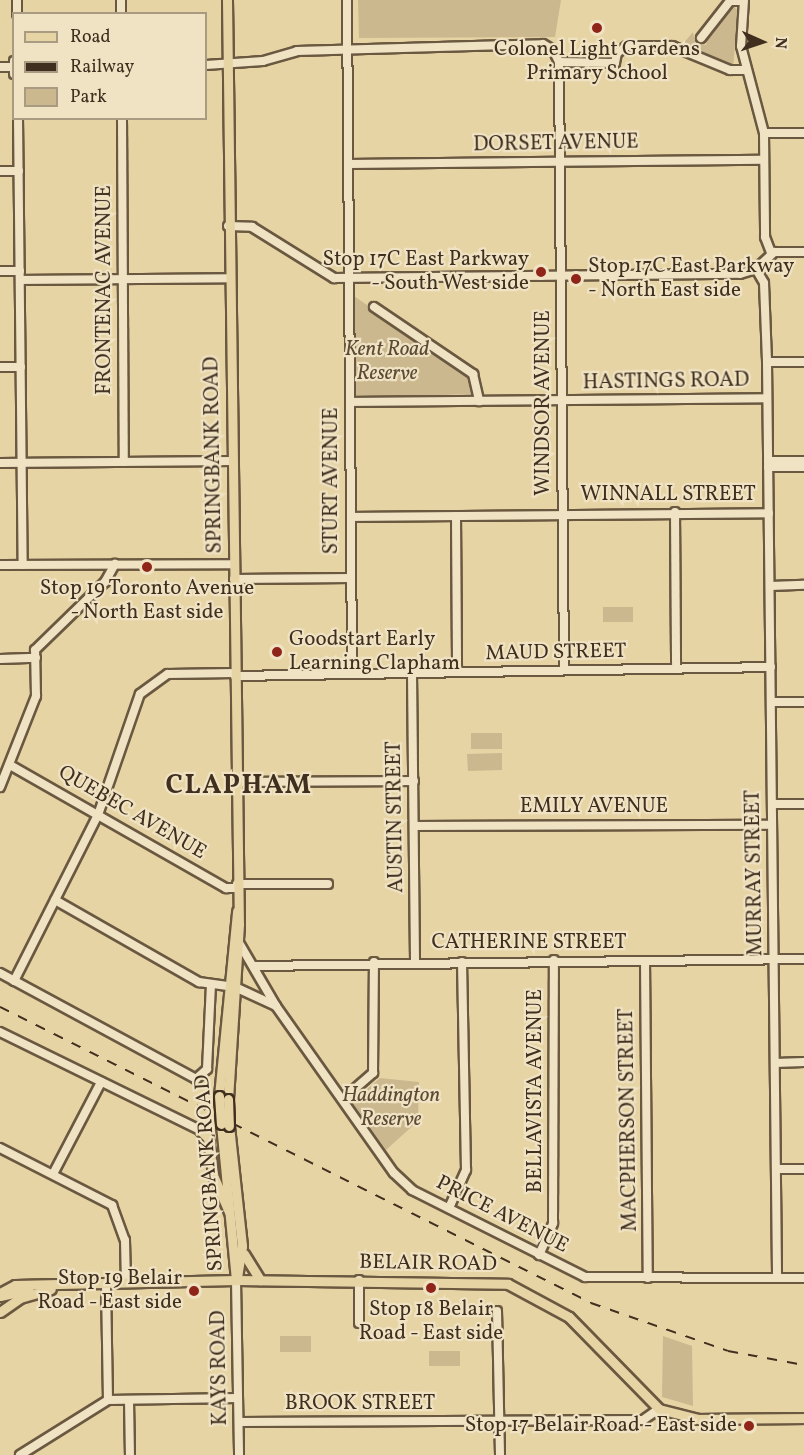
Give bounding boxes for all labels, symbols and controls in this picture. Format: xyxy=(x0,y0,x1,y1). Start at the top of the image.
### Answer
legend xyxy=(12,12,207,120)
north arrow xyxy=(732,12,792,72)
marker: Colonel Light Gardens Primary School xyxy=(590,21,604,35)
text: Road xyxy=(70,25,111,50)
place label: Colonel Light Gardens Primary School xyxy=(494,37,700,87)
text: N xyxy=(769,37,791,49)
text: Railway xyxy=(70,55,134,80)
text: Park xyxy=(70,85,107,110)
street label: DORSET AVENUE xyxy=(473,130,639,158)
street label: FRONTENAC AVENUE xyxy=(92,185,118,395)
place label: Stop 17C East Parkway - South West side xyxy=(323,247,529,297)
place label: Stop 17C East Parkway - North East side xyxy=(588,254,794,304)
marker: Stop 17C East Parkway - South West side xyxy=(534,265,548,279)
marker: Stop 17C East Parkway - North East side xyxy=(569,272,583,286)
street label: WINDSOR AVENUE xyxy=(531,310,557,496)
park label: Kent Road Reserve xyxy=(345,337,429,387)
street label: SPRINGBANK ROAD xyxy=(200,356,228,554)
street label: HASTINGS ROAD xyxy=(582,368,750,396)
street label: STURT AVENUE xyxy=(319,407,345,555)
street label: WINNALL STREET xyxy=(580,482,756,508)
marker: Stop 19 Toronto Avenue - North East side xyxy=(140,560,154,574)
place label: Stop 19 Toronto Avenue - North East side xyxy=(39,576,255,626)
place label: Goodstart Early Learning Clapham xyxy=(289,627,460,677)
street label: MAUD STREET xyxy=(485,639,627,667)
marker: Goodstart Early Learning Clapham xyxy=(270,645,284,659)
street label: AUSTIN STREET xyxy=(382,741,410,893)
street label: QUEBEC AVENUE xyxy=(53,760,211,866)
district label: CLAPHAM xyxy=(166,771,312,803)
street label: MURRAY STREET xyxy=(741,789,769,957)
street label: EMILY AVENUE xyxy=(520,794,668,820)
street label: CATHERINE STREET xyxy=(432,930,626,956)
street label: BELLAVISTA AVENUE xyxy=(523,989,549,1193)
street label: MACPHERSON STREET xyxy=(614,1008,644,1232)
street label: SPRINGBANK ROAD xyxy=(191,1074,229,1272)
park label: Haddington Reserve xyxy=(342,1083,440,1133)
street label: PRICE AVENUE xyxy=(431,1171,573,1259)
street label: BELAIR ROAD xyxy=(359,1250,497,1278)
place label: Stop 19 Belair Road - East side xyxy=(37,1266,182,1316)
marker: Stop 18 Belair Road - East side xyxy=(424,1281,438,1295)
marker: Stop 19 Belair Road - East side xyxy=(187,1284,201,1298)
place label: Stop 18 Belair Road - East side xyxy=(358,1297,504,1347)
street label: KAYS ROAD xyxy=(206,1310,234,1426)
street label: BROOK STREET xyxy=(285,1391,435,1417)
place label: Stop 17 Belair Road - East side xyxy=(464,1413,737,1439)
marker: Stop 17 Belair Road - East side xyxy=(742,1419,756,1433)

